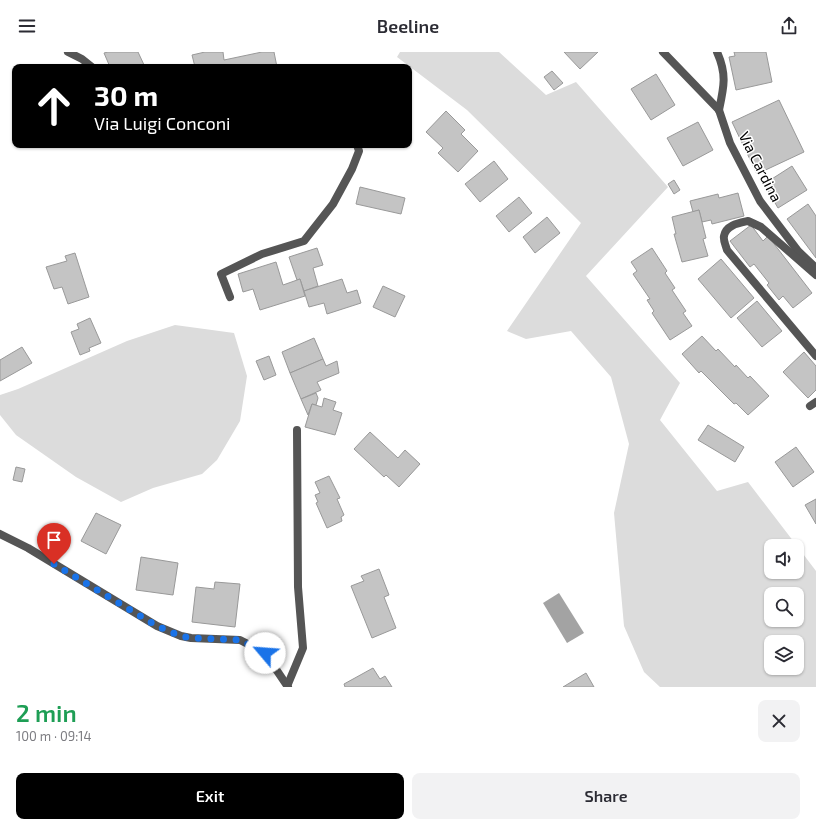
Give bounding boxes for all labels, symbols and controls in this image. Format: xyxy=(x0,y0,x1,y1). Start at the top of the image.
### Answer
icon: menu xyxy=(16,15,38,37)
text: Beeline xyxy=(377,15,439,37)
icon: share xyxy=(778,15,800,37)
text: 30 m xyxy=(94,78,158,112)
icon: ahead xyxy=(28,80,80,132)
text: Via Luigi Conconi xyxy=(94,112,231,134)
street label: Via Cardina xyxy=(736,128,786,205)
pin xyxy=(37,523,71,564)
icon: arrive xyxy=(43,529,65,551)
map controls xyxy=(764,539,804,675)
button: sound xyxy=(764,539,804,579)
button: search xyxy=(764,587,804,627)
position arrow xyxy=(244,632,286,674)
button: layers xyxy=(764,635,804,675)
text: 2 min xyxy=(16,698,77,727)
button: close xyxy=(758,700,800,742)
text: 100 m · 09:14 xyxy=(16,728,92,744)
button: Exit xyxy=(16,773,404,819)
button: Share xyxy=(412,773,800,819)

